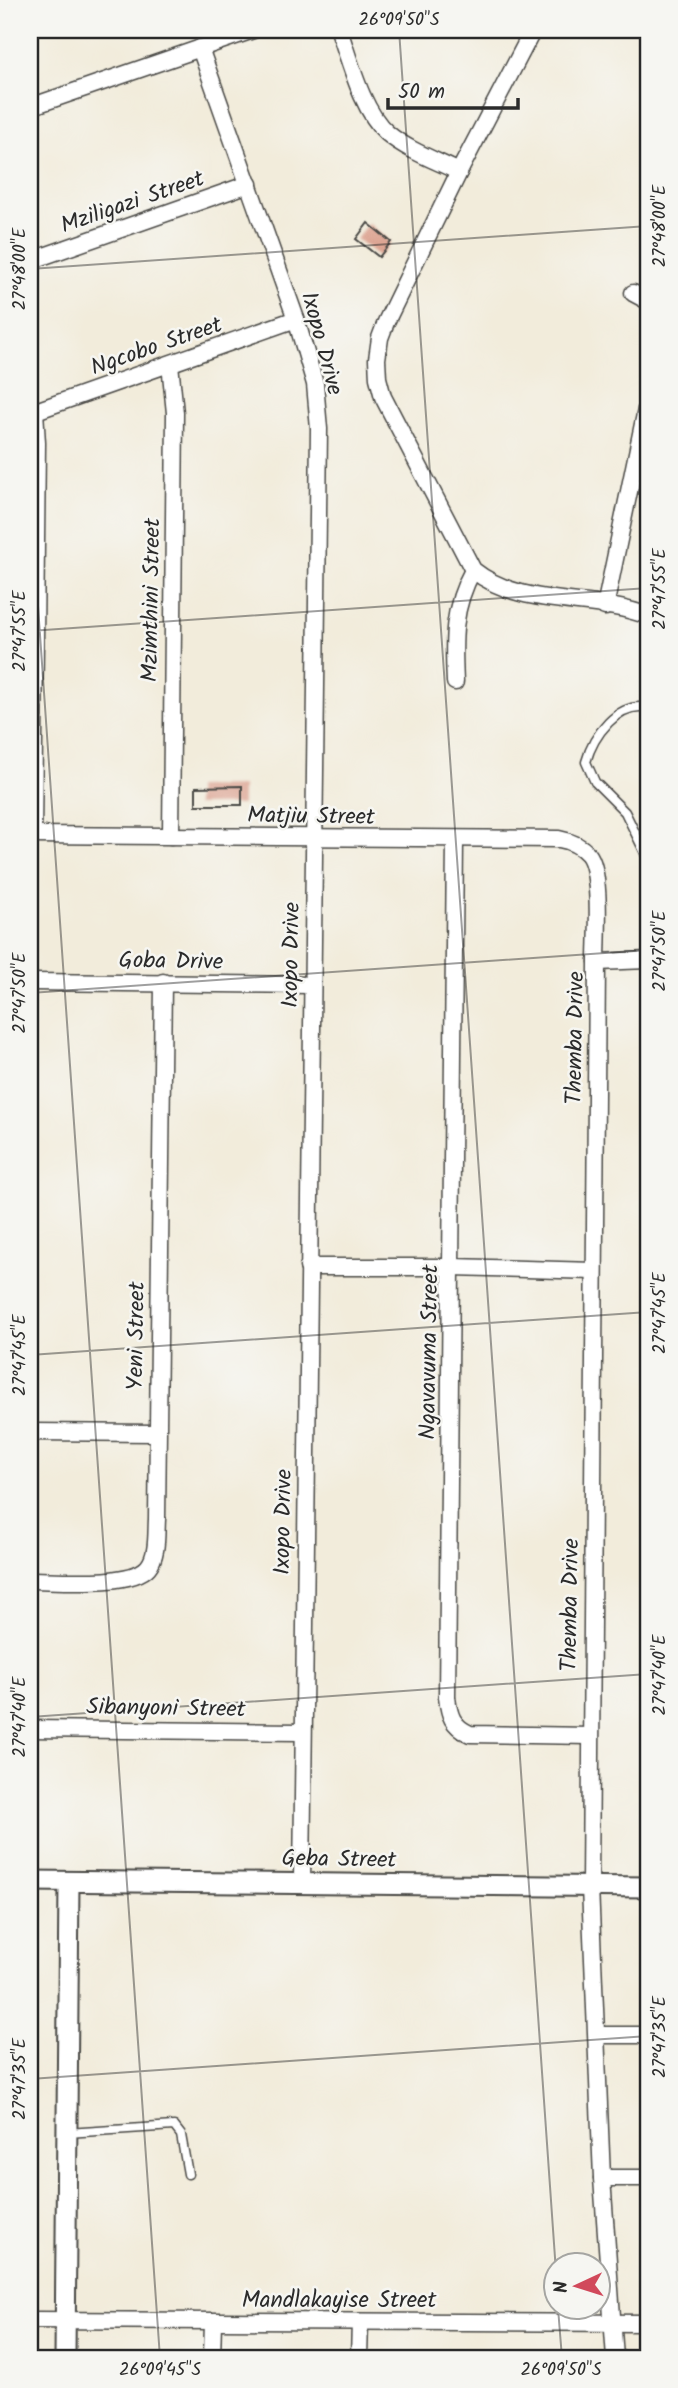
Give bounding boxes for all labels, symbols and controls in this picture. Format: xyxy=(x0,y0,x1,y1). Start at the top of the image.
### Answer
text: 26°09'50"S xyxy=(358,6,440,35)
scale bar xyxy=(388,66,517,110)
text: 50 m xyxy=(398,76,445,109)
street label: Mziligazi Street xyxy=(56,161,210,244)
text: 27°48'00"E xyxy=(646,184,675,267)
text: 27°48'00"E xyxy=(6,227,35,310)
street label: Ixopo Drive xyxy=(290,288,352,399)
street label: Ngcobo Street xyxy=(86,307,228,386)
street label: Mzimthini Street xyxy=(133,517,171,682)
text: 27°47'55"E xyxy=(646,548,675,630)
text: 27°47'55"E xyxy=(6,590,35,672)
street label: Matjiu Street xyxy=(247,798,376,836)
street label: Ixopo Drive xyxy=(273,902,311,1008)
text: 27°47'50"E xyxy=(646,910,675,991)
street label: Goba Drive xyxy=(118,943,224,981)
text: 27°47'50"E xyxy=(6,952,35,1033)
street label: Themba Drive xyxy=(557,971,595,1105)
street label: Ngavavuma Street xyxy=(410,1263,450,1440)
text: 27°47'45"E xyxy=(646,1272,675,1354)
street label: Yeni Street xyxy=(118,1280,156,1391)
text: 27°47'45"E xyxy=(6,1314,35,1396)
street label: Ixopo Drive xyxy=(265,1469,303,1575)
street label: Themba Drive xyxy=(552,1538,590,1672)
text: 27°47'40"E xyxy=(646,1634,675,1716)
text: 27°47'40"E xyxy=(6,1676,35,1758)
street label: Sibanyoni Street xyxy=(86,1690,247,1728)
street label: Geba Street xyxy=(281,1841,398,1879)
text: 27°47'35"E xyxy=(646,1995,675,2078)
text: 27°47'35"E xyxy=(6,2037,35,2120)
north arrow xyxy=(542,2252,612,2322)
text: N xyxy=(547,2280,577,2294)
street label: Mandlakayise Street xyxy=(242,2283,437,2319)
text: 26°09'45"S xyxy=(119,2356,201,2385)
text: 26°09'50"S xyxy=(520,2356,602,2385)

